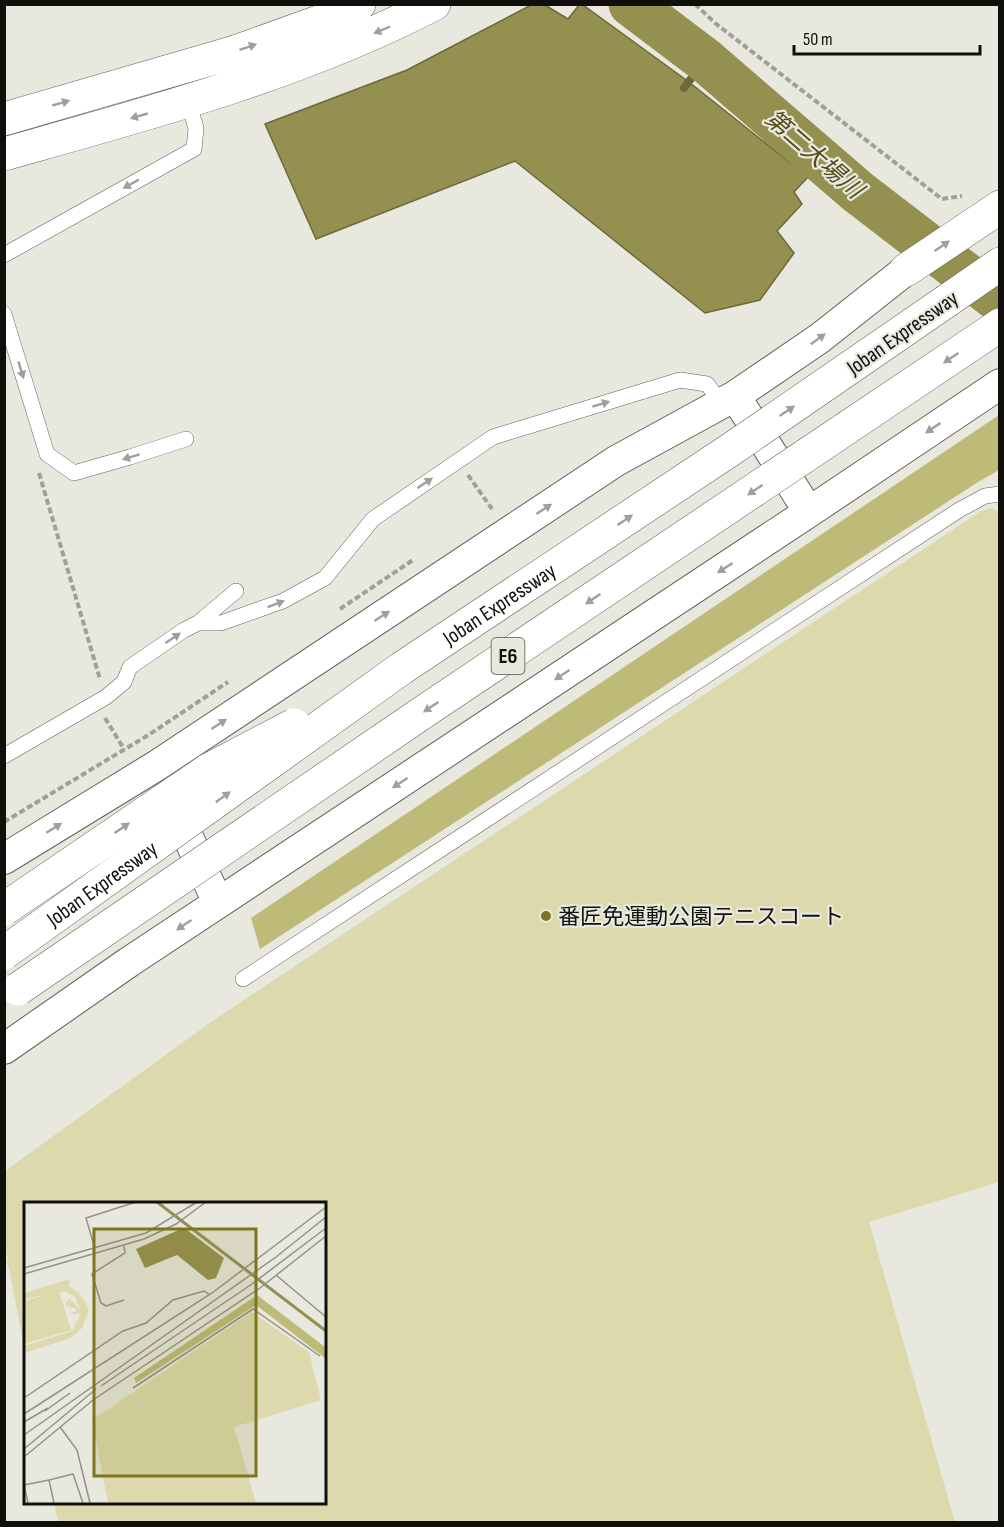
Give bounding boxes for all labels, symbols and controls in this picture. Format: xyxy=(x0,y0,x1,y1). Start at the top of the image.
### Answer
scale bar xyxy=(794,18,980,56)
one-way arrow xyxy=(372,25,390,35)
text: 50 m xyxy=(803,29,833,50)
one-way arrow xyxy=(239,42,257,52)
one-way arrow xyxy=(52,98,70,107)
water label: 第二大場川 xyxy=(759,104,871,207)
one-way arrow xyxy=(130,112,148,121)
one-way arrow xyxy=(122,179,139,189)
one-way arrow xyxy=(934,240,950,252)
street label: Joban Expressway xyxy=(841,285,964,382)
one-way arrow xyxy=(809,333,825,345)
one-way arrow xyxy=(944,352,960,364)
one-way arrow xyxy=(17,362,26,380)
one-way arrow xyxy=(592,399,610,408)
one-way arrow xyxy=(779,406,795,417)
one-way arrow xyxy=(925,423,942,434)
one-way arrow xyxy=(122,452,140,462)
one-way arrow xyxy=(417,478,433,489)
one-way arrow xyxy=(747,484,763,496)
one-way arrow xyxy=(536,504,552,515)
one-way arrow xyxy=(617,514,633,525)
street label: Joban Expressway xyxy=(437,557,562,653)
one-way arrow xyxy=(717,562,733,573)
one-way arrow xyxy=(585,593,601,605)
one-way arrow xyxy=(267,598,285,608)
one-way arrow xyxy=(373,610,389,622)
one-way arrow xyxy=(164,632,180,644)
road number: E6 xyxy=(492,638,524,674)
one-way arrow xyxy=(554,669,570,680)
one-way arrow xyxy=(423,701,439,713)
one-way arrow xyxy=(211,719,227,730)
one-way arrow xyxy=(392,777,408,789)
one-way arrow xyxy=(215,791,230,803)
one-way arrow xyxy=(46,823,62,834)
one-way arrow xyxy=(114,823,130,834)
street label: Joban Expressway xyxy=(41,835,164,934)
place label: 番匠免運動公園テニスコート xyxy=(558,904,844,931)
marker: 番匠免運動公園テニスコート xyxy=(539,909,553,923)
one-way arrow xyxy=(177,919,193,931)
inset map xyxy=(24,1202,326,1503)

